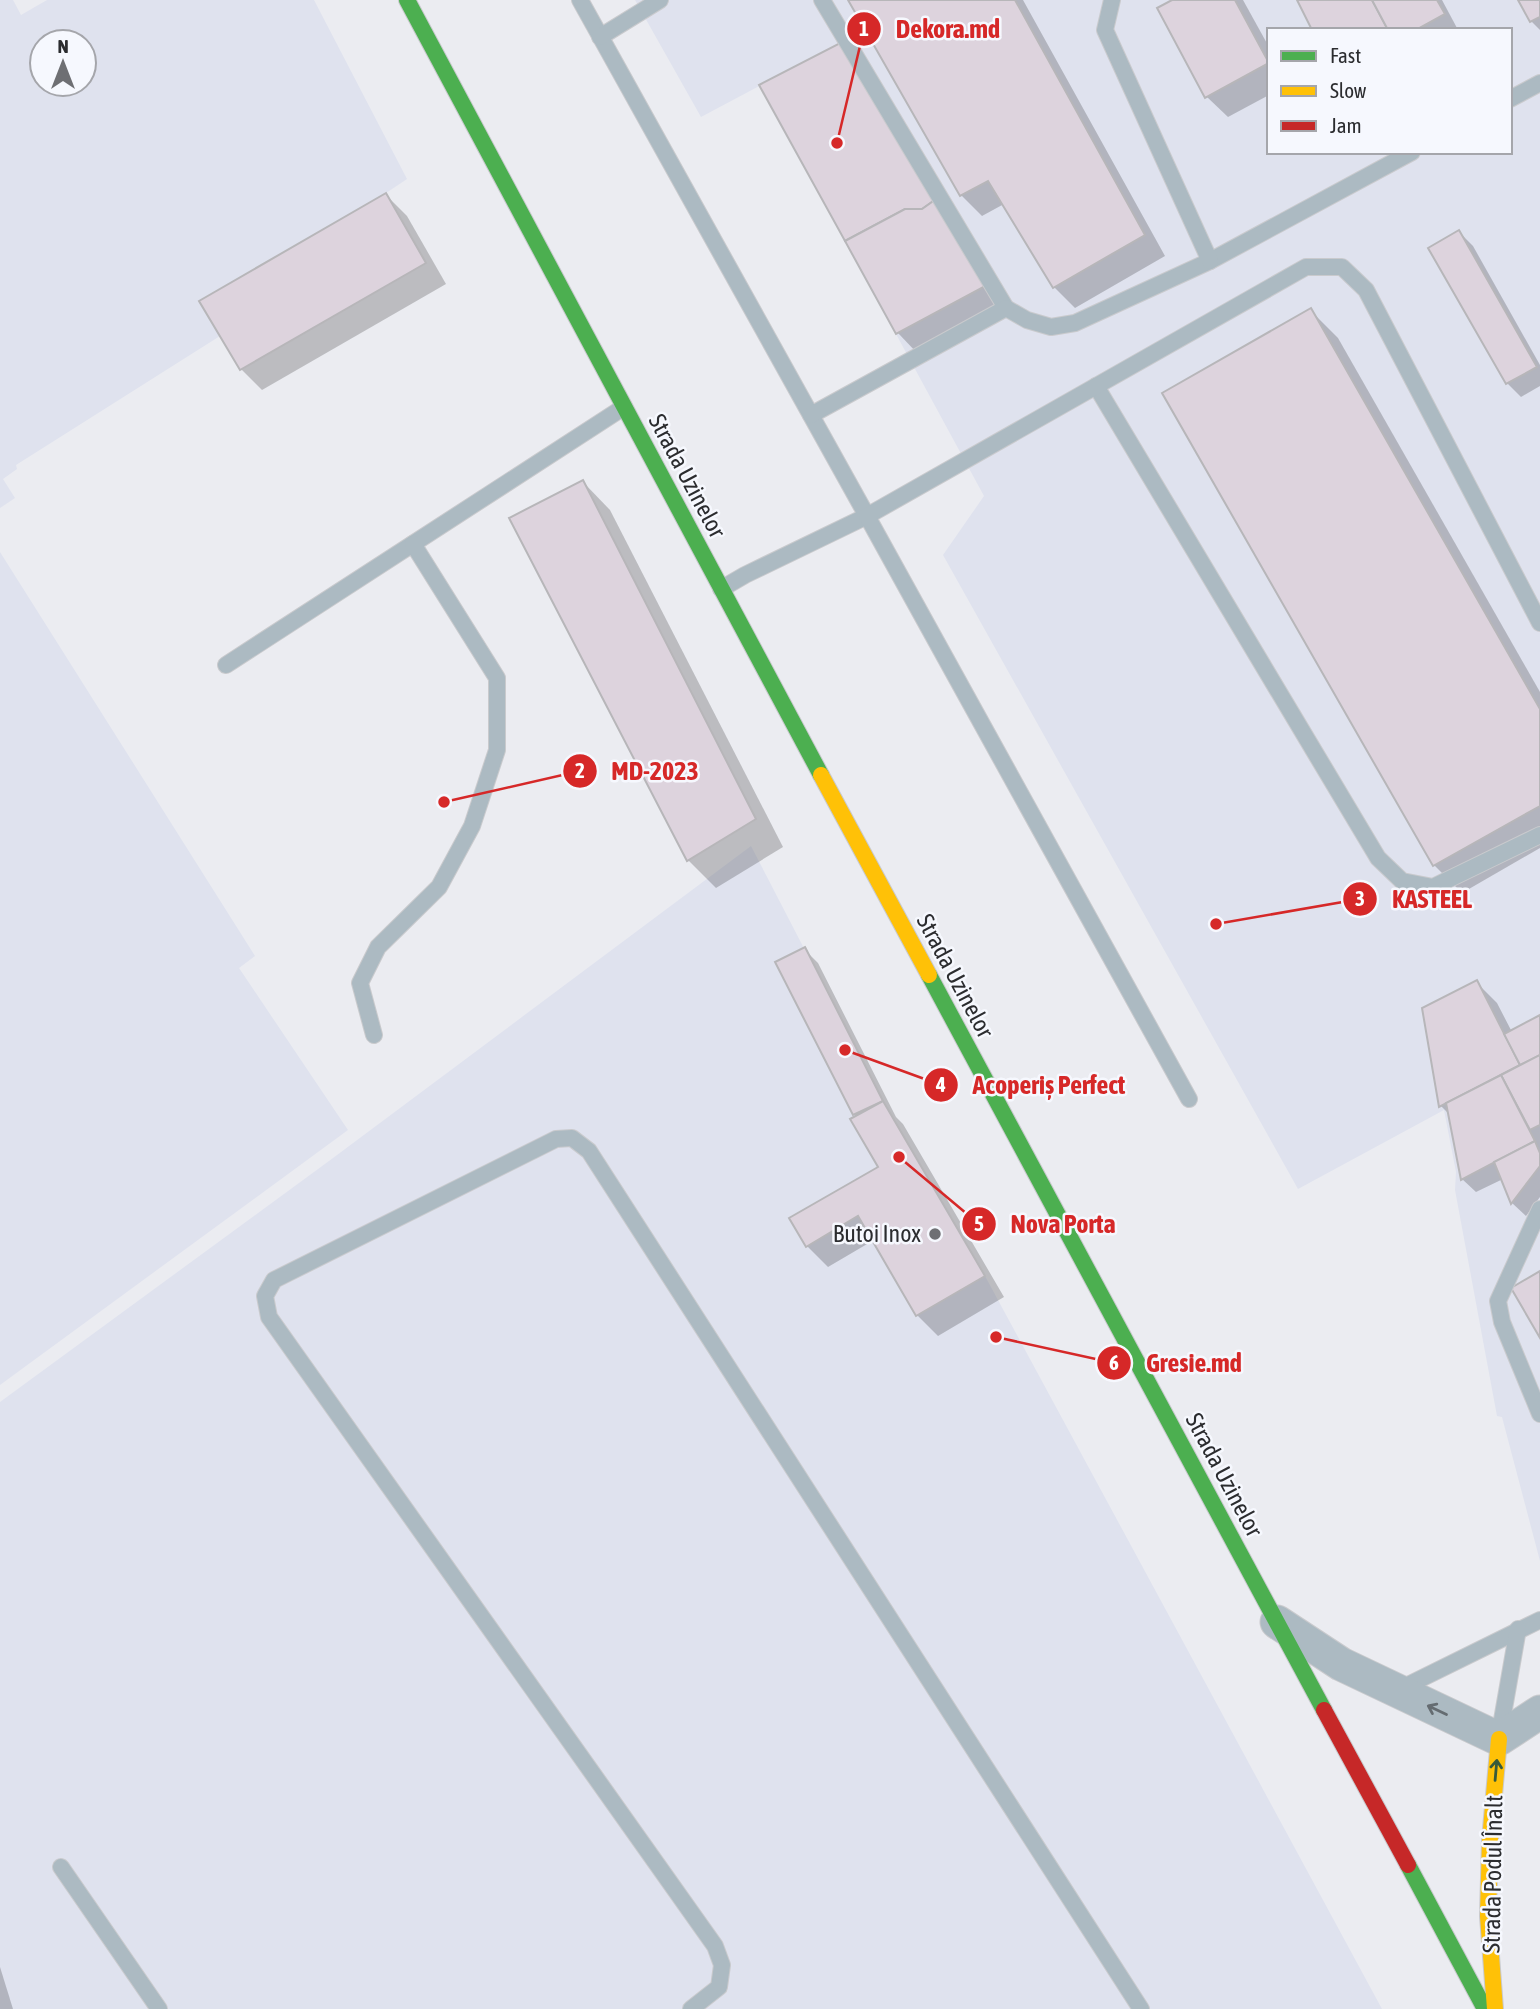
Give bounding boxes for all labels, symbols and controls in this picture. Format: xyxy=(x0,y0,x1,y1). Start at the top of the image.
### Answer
callout: Dekora.md xyxy=(847,5,1014,52)
text: Dekora.md xyxy=(896,14,1000,44)
text: 1 xyxy=(859,16,869,40)
north arrow xyxy=(28,28,98,98)
legend xyxy=(1267,28,1512,154)
text: N xyxy=(57,35,69,57)
text: Fast xyxy=(1330,43,1361,67)
text: Slow xyxy=(1330,78,1367,102)
text: Jam xyxy=(1330,113,1362,137)
street label: Strada Uzinelor xyxy=(644,409,732,543)
callout: MD-2023 xyxy=(562,747,712,794)
text: MD-2023 xyxy=(611,756,699,786)
text: 2 xyxy=(575,758,585,782)
callout: KASTEEL xyxy=(1343,875,1486,922)
text: KASTEEL xyxy=(1392,884,1472,914)
text: 3 xyxy=(1355,886,1365,910)
street label: Strada Uzinelor xyxy=(912,909,1000,1043)
callout: Acoperiș Perfect xyxy=(923,1062,1139,1109)
text: Acoperiș Perfect xyxy=(972,1070,1126,1100)
text: 4 xyxy=(935,1072,946,1096)
callout: Nova Porta xyxy=(962,1200,1130,1247)
text: Nova Porta xyxy=(1010,1209,1116,1239)
text: 5 xyxy=(974,1211,984,1235)
place label: Butoi Inox xyxy=(833,1220,921,1247)
marker: Butoi Inox xyxy=(927,1226,943,1242)
callout: Gresie.md xyxy=(1097,1339,1256,1386)
text: Gresie.md xyxy=(1146,1348,1242,1378)
text: 6 xyxy=(1109,1350,1119,1374)
street label: Strada Uzinelor xyxy=(1181,1408,1269,1542)
one-way arrow xyxy=(1427,1703,1448,1716)
one-way arrow xyxy=(1490,1759,1503,1782)
street label: Strada Podul Înalt xyxy=(1478,1795,1507,1953)

